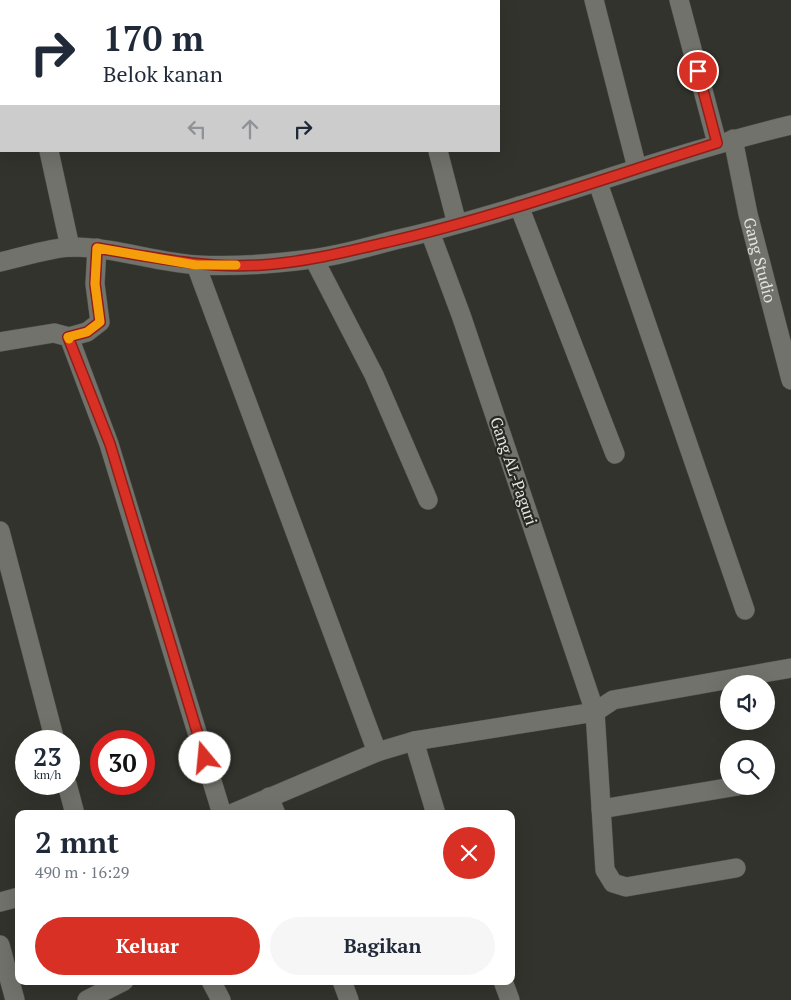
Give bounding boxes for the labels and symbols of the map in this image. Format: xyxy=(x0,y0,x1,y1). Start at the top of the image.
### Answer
pin xyxy=(677,50,719,92)
street label: Gang Studio xyxy=(738,215,782,305)
street label: Gang AL-Paguri xyxy=(485,414,543,528)
speed limit sign: 30 xyxy=(90,730,155,795)
position arrow xyxy=(178,731,230,783)

